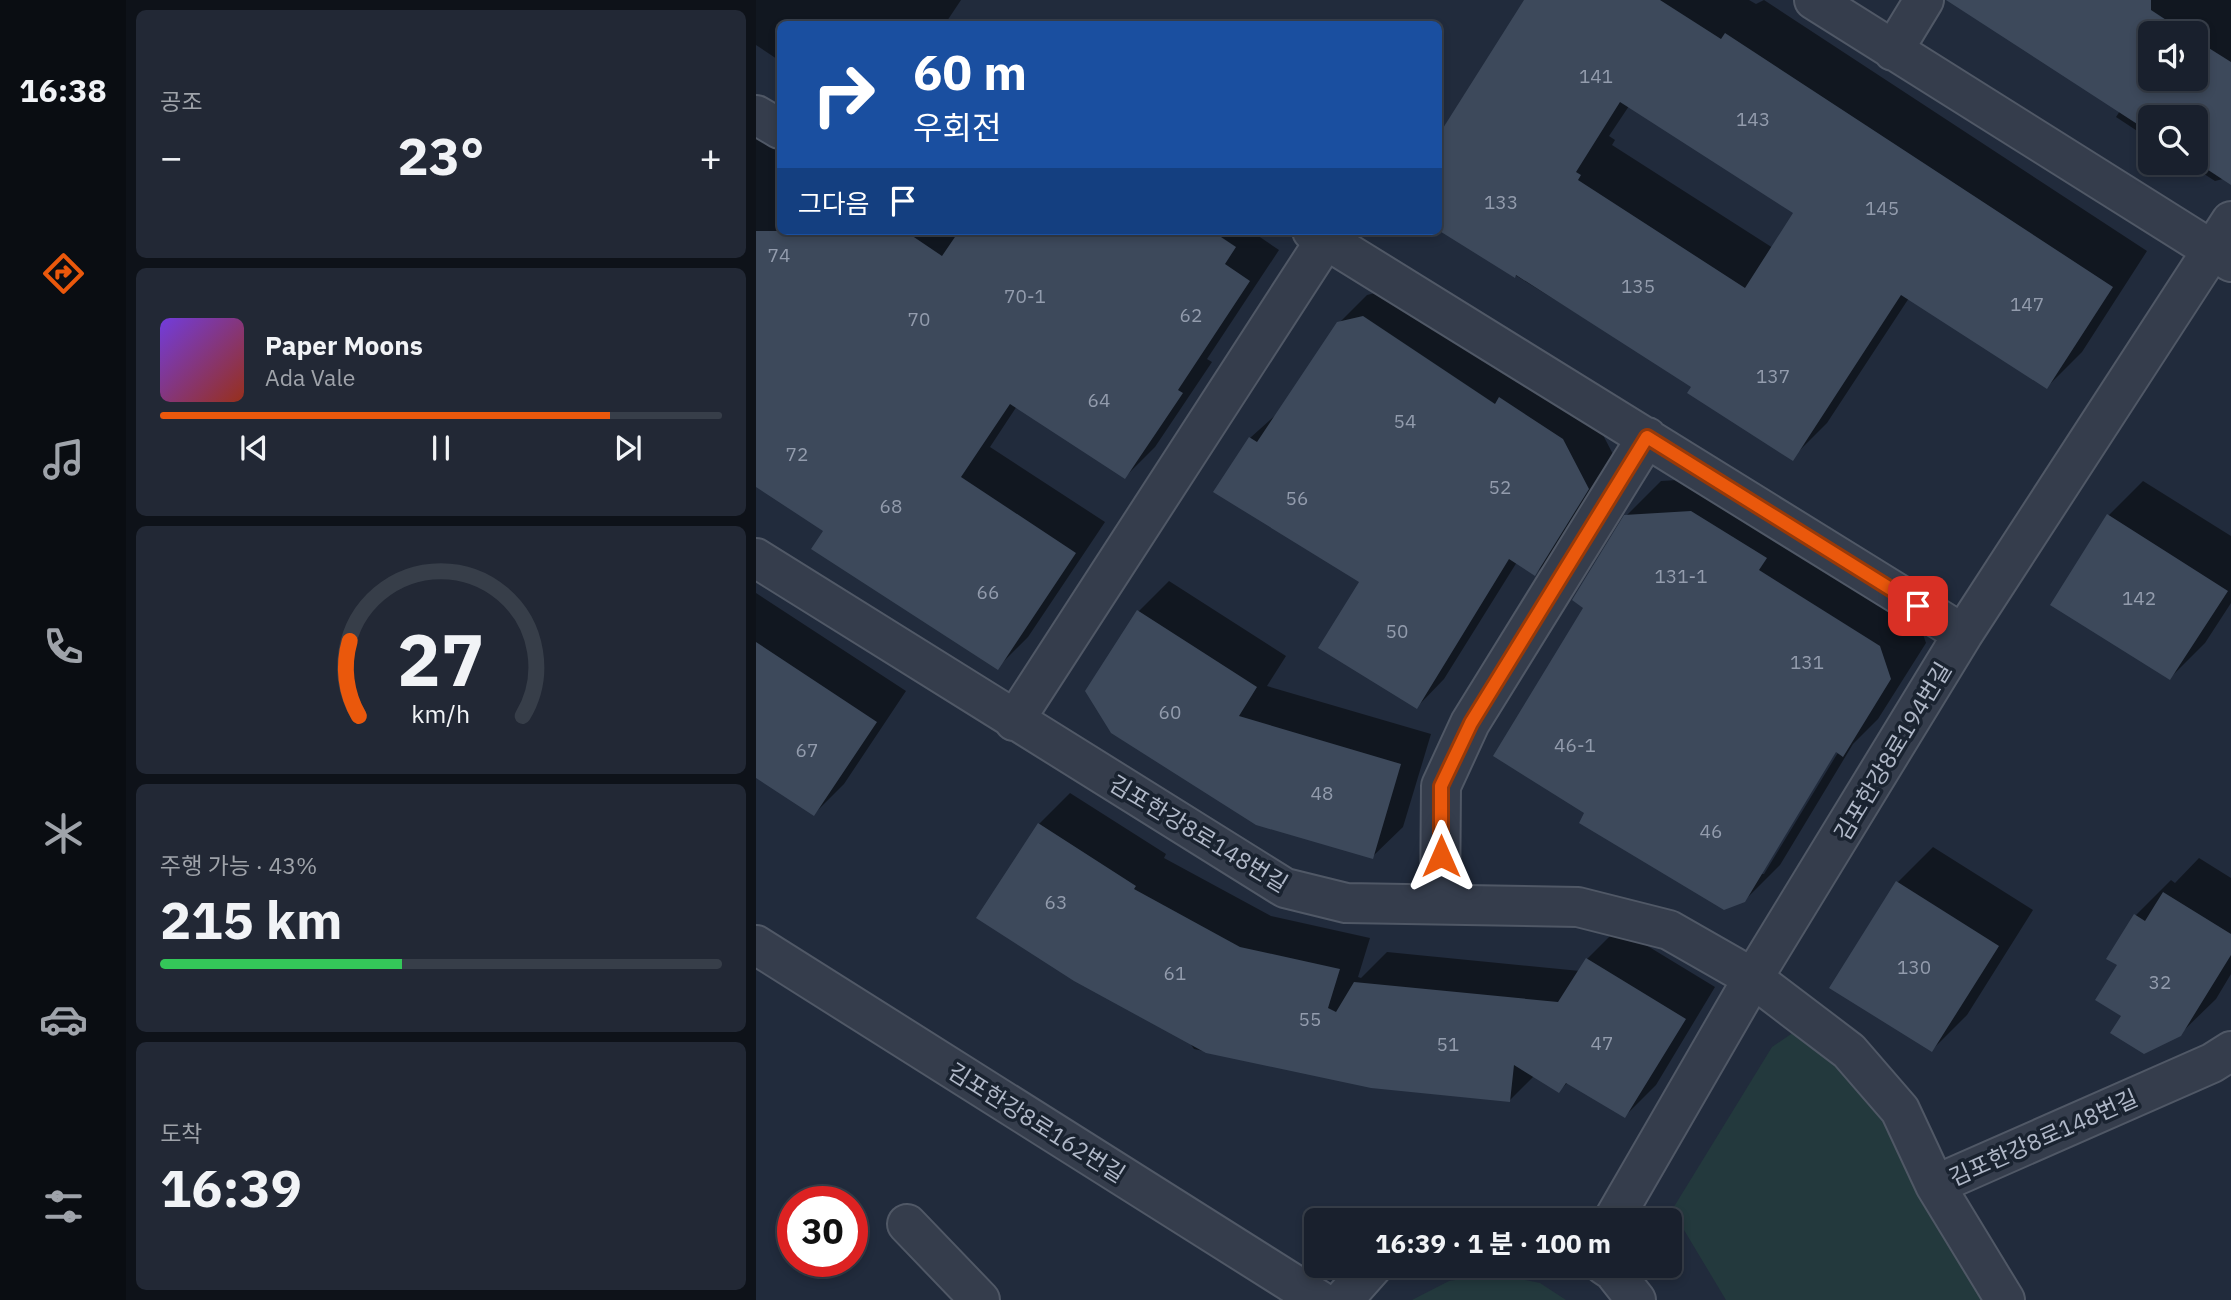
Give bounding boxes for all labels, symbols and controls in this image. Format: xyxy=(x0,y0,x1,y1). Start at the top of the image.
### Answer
map controls xyxy=(2138,21,2208,175)
button: sound xyxy=(2138,21,2208,91)
text: 60 m xyxy=(913,40,1027,103)
icon: right xyxy=(798,49,889,140)
house number: 141 xyxy=(1579,64,1613,88)
text: 16:38 xyxy=(19,69,107,111)
text: 공조 xyxy=(160,86,202,116)
button: search xyxy=(2138,105,2208,175)
text: 우회전 xyxy=(913,106,1001,148)
house number: 143 xyxy=(1736,107,1770,131)
text: 23° xyxy=(398,122,484,189)
text: − xyxy=(160,132,183,181)
text: + xyxy=(699,132,722,181)
icon: arrive xyxy=(884,182,922,220)
text: 그다음 xyxy=(798,186,870,220)
house number: 133 xyxy=(1484,190,1518,214)
house number: 145 xyxy=(1865,196,1899,220)
house number: 74 xyxy=(768,243,790,267)
icon: directions xyxy=(39,249,88,298)
house number: 135 xyxy=(1621,274,1655,298)
house number: 70-1 xyxy=(1004,284,1046,308)
house number: 147 xyxy=(2010,292,2044,316)
house number: 62 xyxy=(1180,303,1202,327)
house number: 70 xyxy=(908,307,930,331)
text: Paper Moons xyxy=(265,328,423,362)
text: Ada Vale xyxy=(265,362,355,392)
house number: 137 xyxy=(1756,364,1790,388)
house number: 64 xyxy=(1088,388,1110,412)
house number: 54 xyxy=(1394,409,1416,433)
icon: previous xyxy=(235,429,273,467)
icon: pause xyxy=(422,429,460,467)
icon: next xyxy=(609,429,647,467)
icon: music xyxy=(39,435,88,484)
house number: 72 xyxy=(786,442,808,466)
house number: 52 xyxy=(1489,475,1511,499)
house number: 56 xyxy=(1286,486,1308,510)
house number: 68 xyxy=(880,494,902,518)
house number: 131-1 xyxy=(1654,564,1708,588)
pin xyxy=(1888,576,1948,636)
house number: 66 xyxy=(977,580,999,604)
house number: 142 xyxy=(2122,586,2156,610)
icon: arrive xyxy=(1899,587,1937,625)
text: 27 xyxy=(397,611,485,706)
house number: 50 xyxy=(1386,619,1408,643)
icon: phone xyxy=(39,622,88,671)
house number: 131 xyxy=(1790,650,1824,674)
street label: 김포한강8로194번길 xyxy=(1827,656,1957,846)
text: km/h xyxy=(412,697,470,730)
house number: 60 xyxy=(1159,700,1181,724)
house number: 46-1 xyxy=(1554,733,1596,757)
house number: 67 xyxy=(796,738,818,762)
street label: 김포한강8로148번길 xyxy=(1104,768,1294,898)
house number: 48 xyxy=(1311,781,1333,805)
icon: climate xyxy=(39,809,88,858)
position arrow xyxy=(1404,819,1478,893)
house number: 46 xyxy=(1700,819,1722,843)
text: 주행 가능 · 43% xyxy=(160,850,317,880)
text: 215 km xyxy=(160,886,342,953)
house number: 63 xyxy=(1045,890,1067,914)
house number: 130 xyxy=(1897,955,1931,979)
house number: 61 xyxy=(1164,961,1186,985)
house number: 32 xyxy=(2149,970,2171,994)
icon: car xyxy=(39,995,88,1044)
house number: 55 xyxy=(1299,1007,1321,1031)
house number: 47 xyxy=(1591,1031,1613,1055)
house number: 51 xyxy=(1437,1032,1459,1056)
street label: 김포한강8로162번길 xyxy=(943,1055,1131,1189)
street label: 김포한강8로148번길 xyxy=(1944,1082,2142,1192)
text: 도착 xyxy=(160,1118,202,1148)
text: 16:39 xyxy=(160,1154,302,1221)
icon: filters xyxy=(39,1182,88,1231)
speed limit sign: 30 xyxy=(777,1186,868,1277)
text: 16:39 · 1 분 · 100 m xyxy=(1375,1226,1611,1260)

